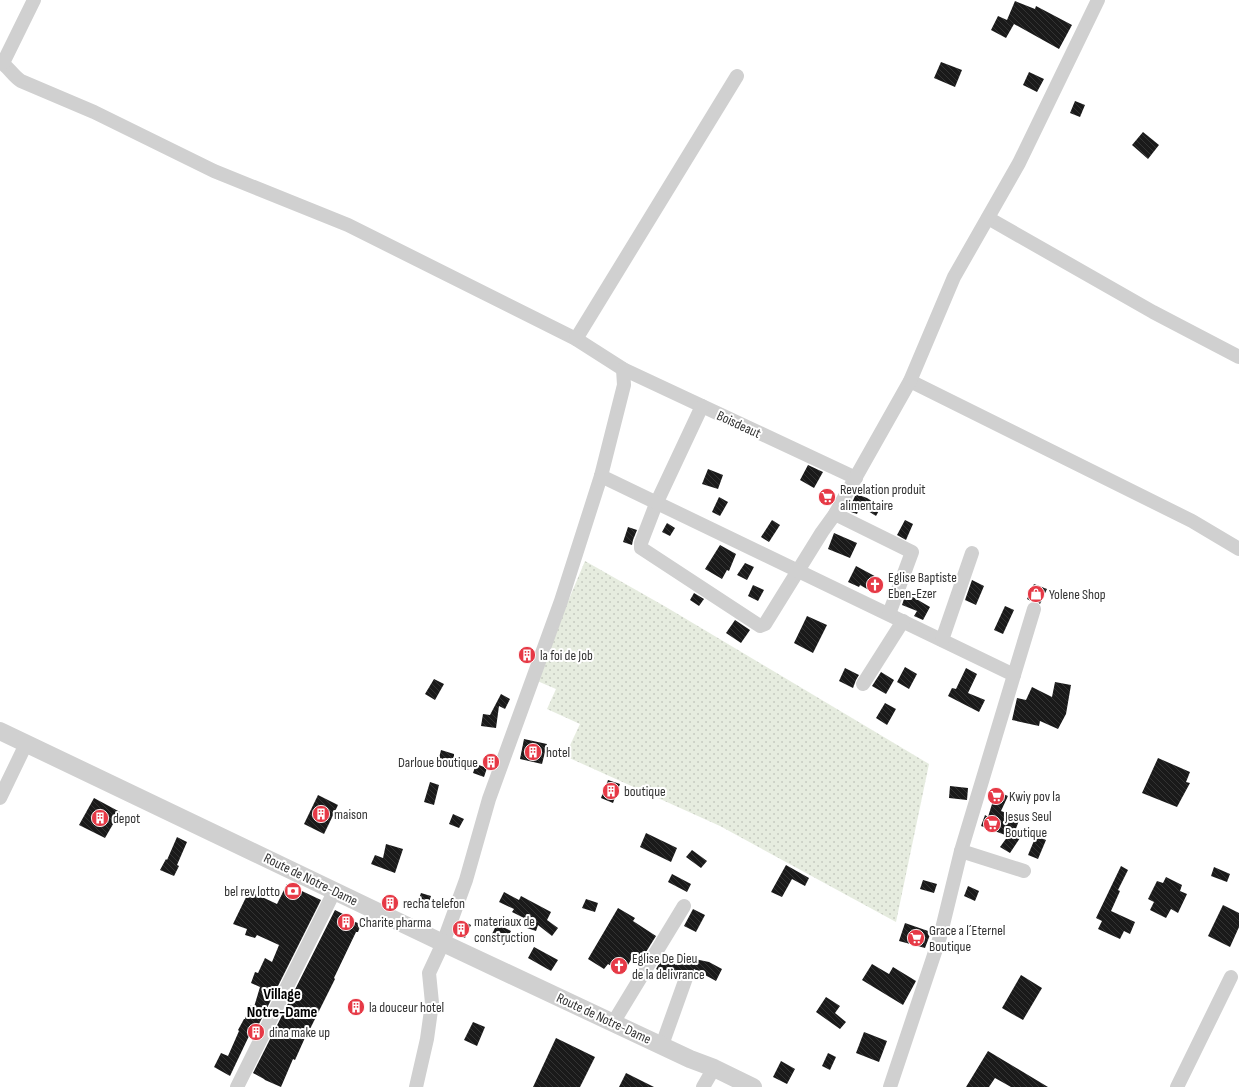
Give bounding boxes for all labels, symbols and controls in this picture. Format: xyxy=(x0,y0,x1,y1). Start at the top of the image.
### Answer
street label: Boisdeaut xyxy=(714,407,764,442)
place label: Revelation produit alimentaire xyxy=(840,481,926,514)
supermarket icon: Revelation produit alimentaire xyxy=(817,487,837,507)
place label: Eglise Baptiste Eben-Ezer xyxy=(888,569,957,602)
church icon: Eglise Baptiste Eben-Ezer xyxy=(865,575,885,595)
shop icon: Yolene Shop xyxy=(1026,584,1046,604)
place label: Yolene Shop xyxy=(1049,586,1106,603)
building icon: la foi de Job xyxy=(517,645,537,665)
place label: la foi de Job xyxy=(540,647,593,664)
building icon: hotel xyxy=(523,742,543,762)
place label: hotel xyxy=(546,744,570,761)
building icon: Darloue boutique xyxy=(481,752,501,772)
place label: Darloue boutique xyxy=(398,754,478,771)
building icon: boutique xyxy=(601,781,621,801)
place label: boutique xyxy=(624,783,666,800)
supermarket icon: Kwiy pov la xyxy=(986,786,1006,806)
place label: Kwiy pov la xyxy=(1009,788,1060,805)
building icon: maison xyxy=(311,804,331,824)
place label: maison xyxy=(334,806,368,823)
building icon: depot xyxy=(90,808,110,828)
place label: Jesus Seul Boutique xyxy=(1004,808,1052,841)
place label: depot xyxy=(113,810,140,827)
supermarket icon: Jesus Seul Boutique xyxy=(982,814,1002,834)
street label: Route de Notre-Dame xyxy=(261,849,360,910)
bank icon: bel rev lotto xyxy=(283,881,303,901)
place label: bel rev lotto xyxy=(224,883,280,900)
building icon: recha telefon xyxy=(380,893,400,913)
place label: recha telefon xyxy=(403,895,465,912)
building icon: Charite pharma xyxy=(336,912,356,932)
place label: materiaux de construction xyxy=(474,913,535,946)
place label: Charite pharma xyxy=(359,914,431,931)
building icon: materiaux de construction xyxy=(451,919,471,939)
place label: Grace a l´Eternel Boutique xyxy=(929,922,1005,955)
supermarket icon: Grace a l´Eternel Boutique xyxy=(906,928,926,948)
place label: Eglise De Dieu de la delivrance xyxy=(632,950,705,983)
church icon: Eglise De Dieu de la delivrance xyxy=(609,956,629,976)
district label: Village Notre-Dame xyxy=(247,985,318,1022)
street label: Route de Notre-Dame xyxy=(554,989,654,1048)
building icon: la douceur hotel xyxy=(346,997,366,1017)
place label: la douceur hotel xyxy=(369,999,444,1016)
building icon: dina make up xyxy=(246,1022,266,1042)
place label: dina make up xyxy=(269,1024,330,1041)

